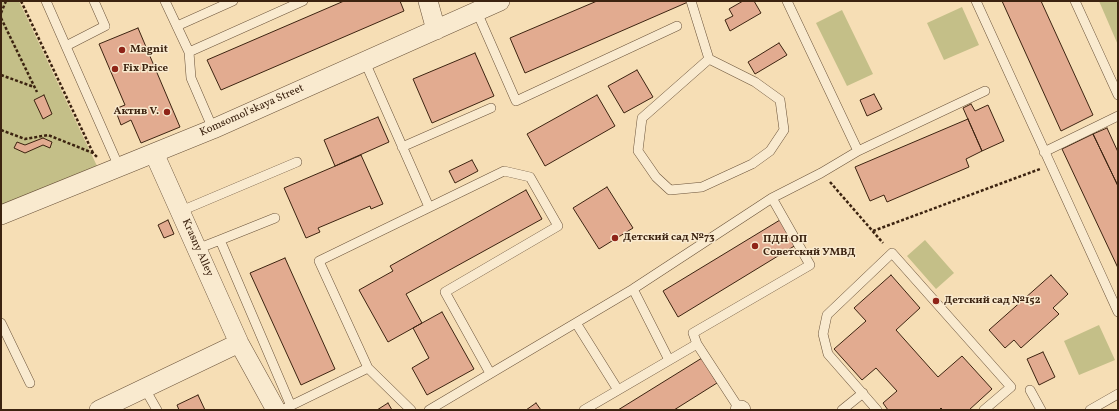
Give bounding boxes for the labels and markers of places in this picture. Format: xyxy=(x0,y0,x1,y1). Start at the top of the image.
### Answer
place label: Magnit xyxy=(130,43,168,57)
marker: Magnit xyxy=(117,45,127,55)
place label: Fix Price xyxy=(123,62,168,76)
marker: Fix Price xyxy=(110,64,120,74)
place label: Актив V. xyxy=(114,105,159,119)
marker: Актив V. xyxy=(162,107,172,117)
place label: Детский сад №73 xyxy=(623,231,715,245)
marker: Детский сад №73 xyxy=(610,233,620,243)
place label: ПДН ОП Советский УМВД xyxy=(763,233,856,259)
marker: ПДН ОП Советский УМВД xyxy=(750,241,760,251)
place label: Детский сад №152 xyxy=(944,294,1040,308)
marker: Детский сад №152 xyxy=(931,296,941,306)

